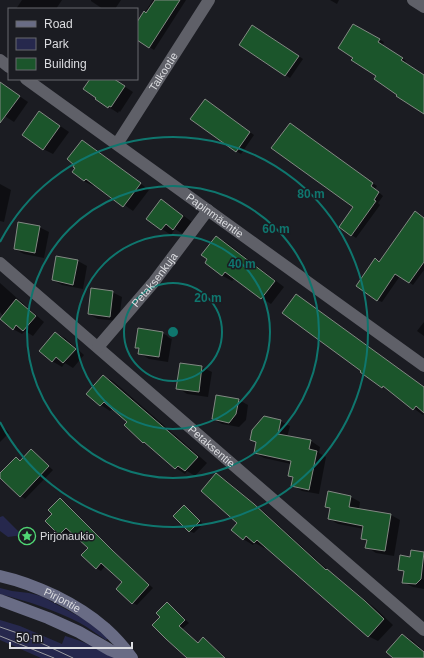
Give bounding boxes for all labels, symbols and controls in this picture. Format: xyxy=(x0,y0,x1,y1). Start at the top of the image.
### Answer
legend xyxy=(8,8,138,80)
text: Road xyxy=(44,17,73,31)
text: Park xyxy=(44,37,70,51)
street label: Talkootie xyxy=(147,50,180,93)
text: Building xyxy=(44,57,87,71)
text: 80 m xyxy=(297,187,325,201)
street label: Papinmäentie xyxy=(184,191,246,240)
text: 60 m xyxy=(262,222,290,236)
street label: Petaksenkuja xyxy=(129,249,180,309)
text: 40 m xyxy=(228,257,256,271)
text: 20 m xyxy=(194,291,222,305)
centre of rings xyxy=(166,325,180,339)
street label: Petaksentie xyxy=(186,423,237,470)
place icon: Pirjonaukio xyxy=(17,526,37,546)
place label: Pirjonaukio xyxy=(40,530,94,542)
street label: Pirjontie xyxy=(42,585,83,615)
scale bar xyxy=(10,624,132,650)
text: 50 m xyxy=(16,631,43,645)

